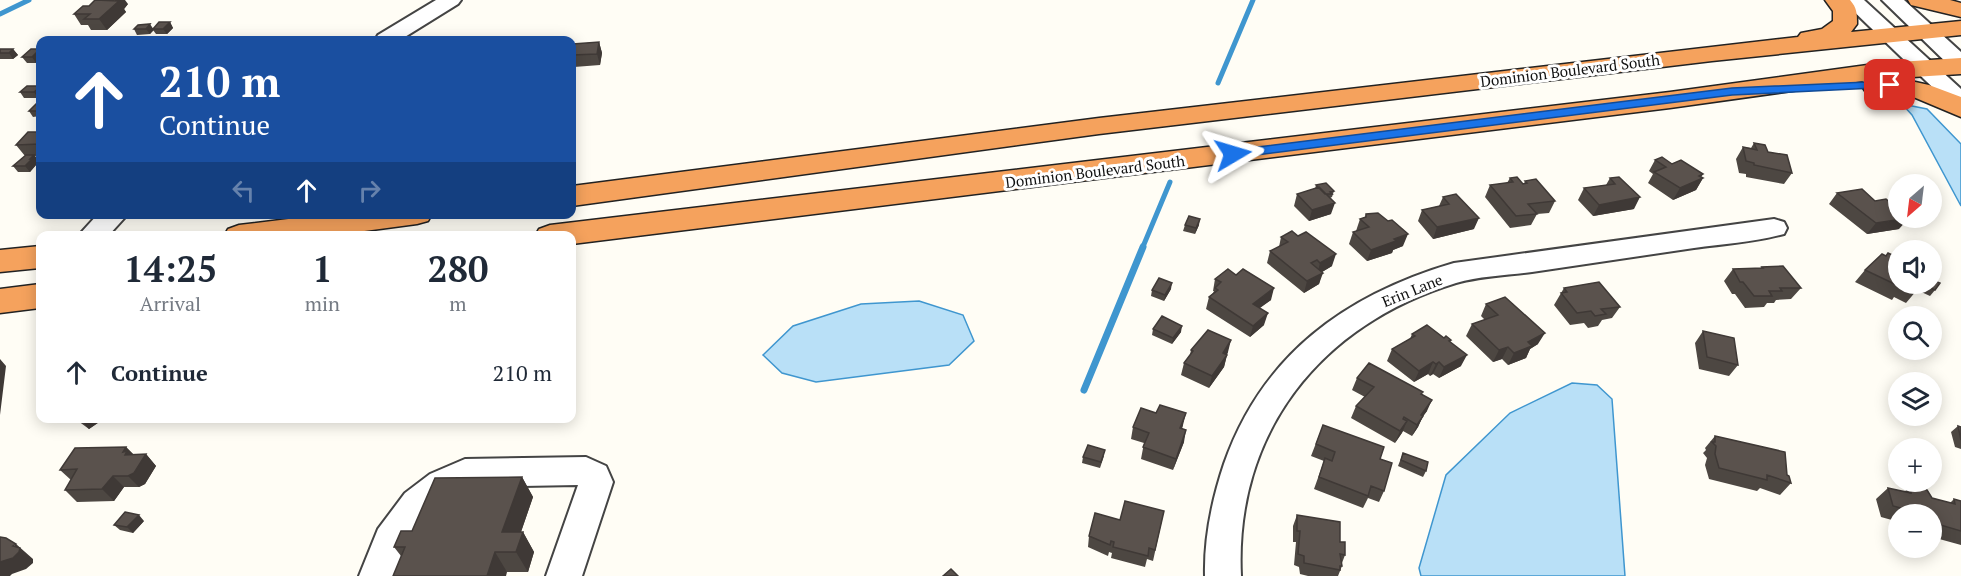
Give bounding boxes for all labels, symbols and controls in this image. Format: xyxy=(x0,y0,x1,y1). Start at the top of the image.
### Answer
street label: Dominion Boulevard South xyxy=(1479,49,1661,91)
text: 210 m xyxy=(159,53,280,109)
pin xyxy=(1864,59,1915,110)
icon: ahead xyxy=(60,60,138,138)
icon: arrive xyxy=(1873,68,1906,101)
text: Continue xyxy=(159,107,270,143)
position arrow xyxy=(1201,122,1265,186)
street label: Dominion Boulevard South xyxy=(1004,150,1186,192)
icon: left xyxy=(227,174,260,207)
icon: ahead xyxy=(290,174,323,207)
icon: right xyxy=(353,174,386,207)
north arrow xyxy=(1888,174,1942,228)
map controls xyxy=(1888,174,1942,558)
button: sound xyxy=(1888,240,1942,294)
text: 14:25 xyxy=(124,245,217,292)
text: 1 xyxy=(312,245,333,292)
text: 280 xyxy=(427,245,488,292)
street label: Erin Lane xyxy=(1379,269,1445,311)
text: Arrival xyxy=(140,290,201,317)
text: min xyxy=(305,290,340,317)
text: m xyxy=(449,290,467,317)
button: search xyxy=(1888,306,1942,360)
icon: ahead xyxy=(60,356,93,389)
text: Continue xyxy=(111,358,208,387)
text: 210 m xyxy=(492,358,552,387)
button: layers xyxy=(1888,372,1942,426)
button: + xyxy=(1888,438,1942,492)
button: − xyxy=(1888,504,1942,558)

